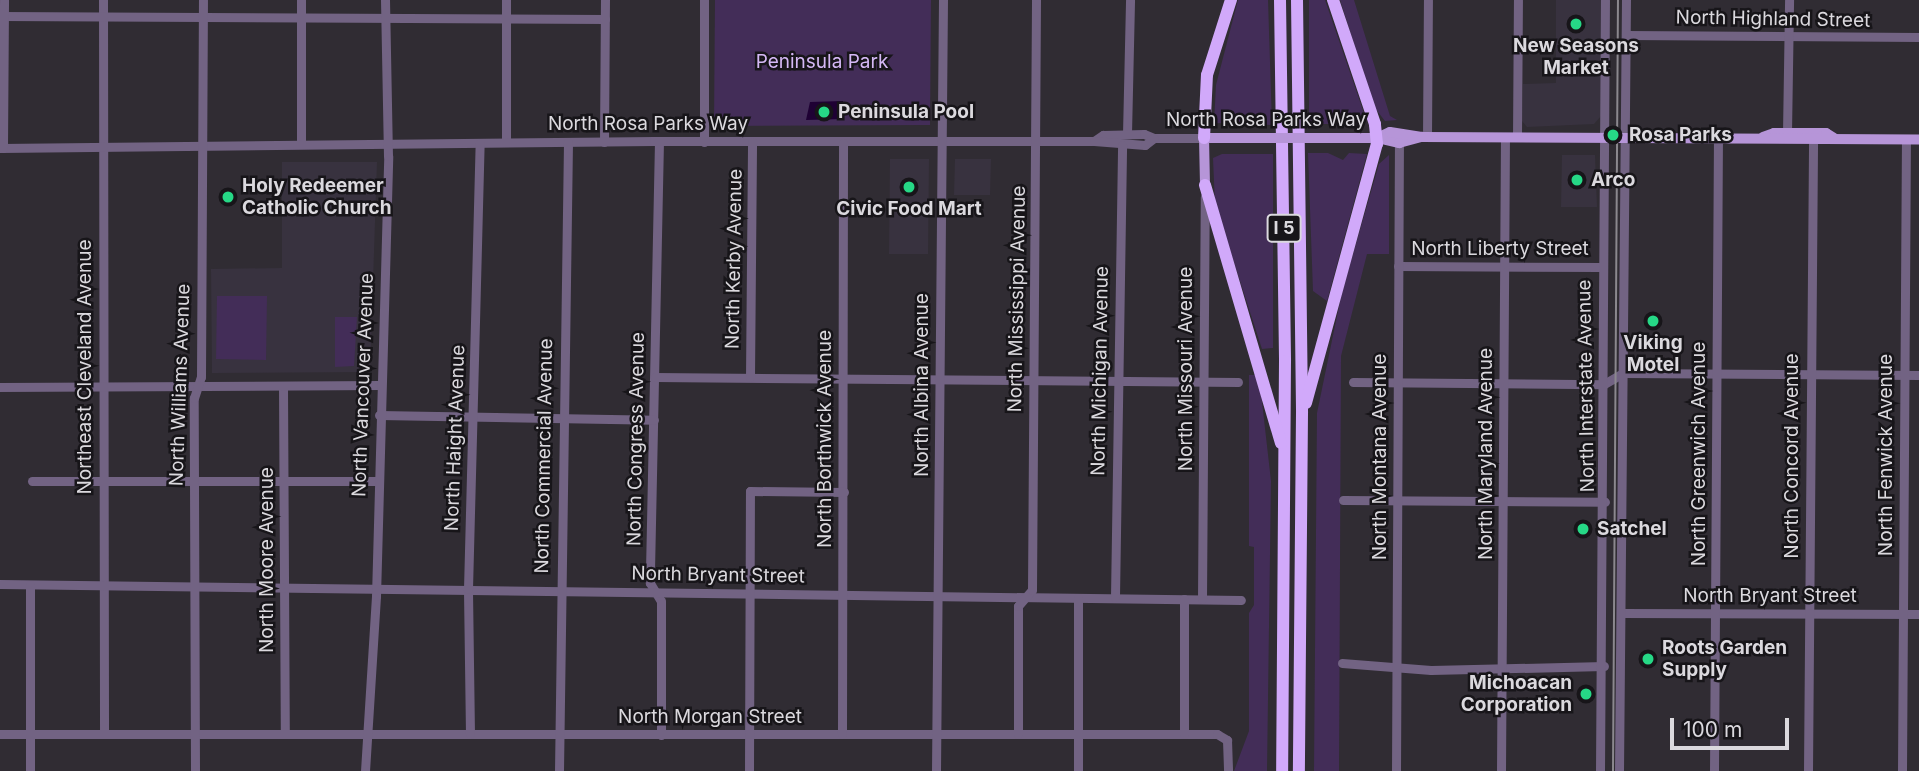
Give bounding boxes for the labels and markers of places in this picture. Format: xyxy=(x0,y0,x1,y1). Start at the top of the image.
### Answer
marker: New Seasons Market xyxy=(1568,16,1584,32)
place label: New Seasons Market xyxy=(1513,35,1639,79)
place label: Peninsula Pool xyxy=(838,101,974,123)
marker: Peninsula Pool xyxy=(816,104,832,120)
place label: Rosa Parks xyxy=(1629,124,1732,146)
marker: Rosa Parks xyxy=(1603,125,1623,145)
place label: Arco xyxy=(1591,169,1635,191)
marker: Arco xyxy=(1569,172,1585,188)
place label: Holy Redeemer Catholic Church xyxy=(242,175,392,219)
marker: Civic Food Mart xyxy=(901,179,917,195)
marker: Holy Redeemer Catholic Church xyxy=(220,189,236,205)
place label: Civic Food Mart xyxy=(836,198,982,220)
marker: Viking Motel xyxy=(1645,313,1661,329)
place label: Viking Motel xyxy=(1623,332,1683,376)
place label: Satchel xyxy=(1597,518,1667,540)
marker: Satchel xyxy=(1575,521,1591,537)
place label: Roots Garden Supply xyxy=(1662,637,1787,681)
marker: Roots Garden Supply xyxy=(1640,651,1656,667)
place label: Michoacan Corporation xyxy=(1461,672,1572,716)
marker: Michoacan Corporation xyxy=(1578,686,1594,702)

